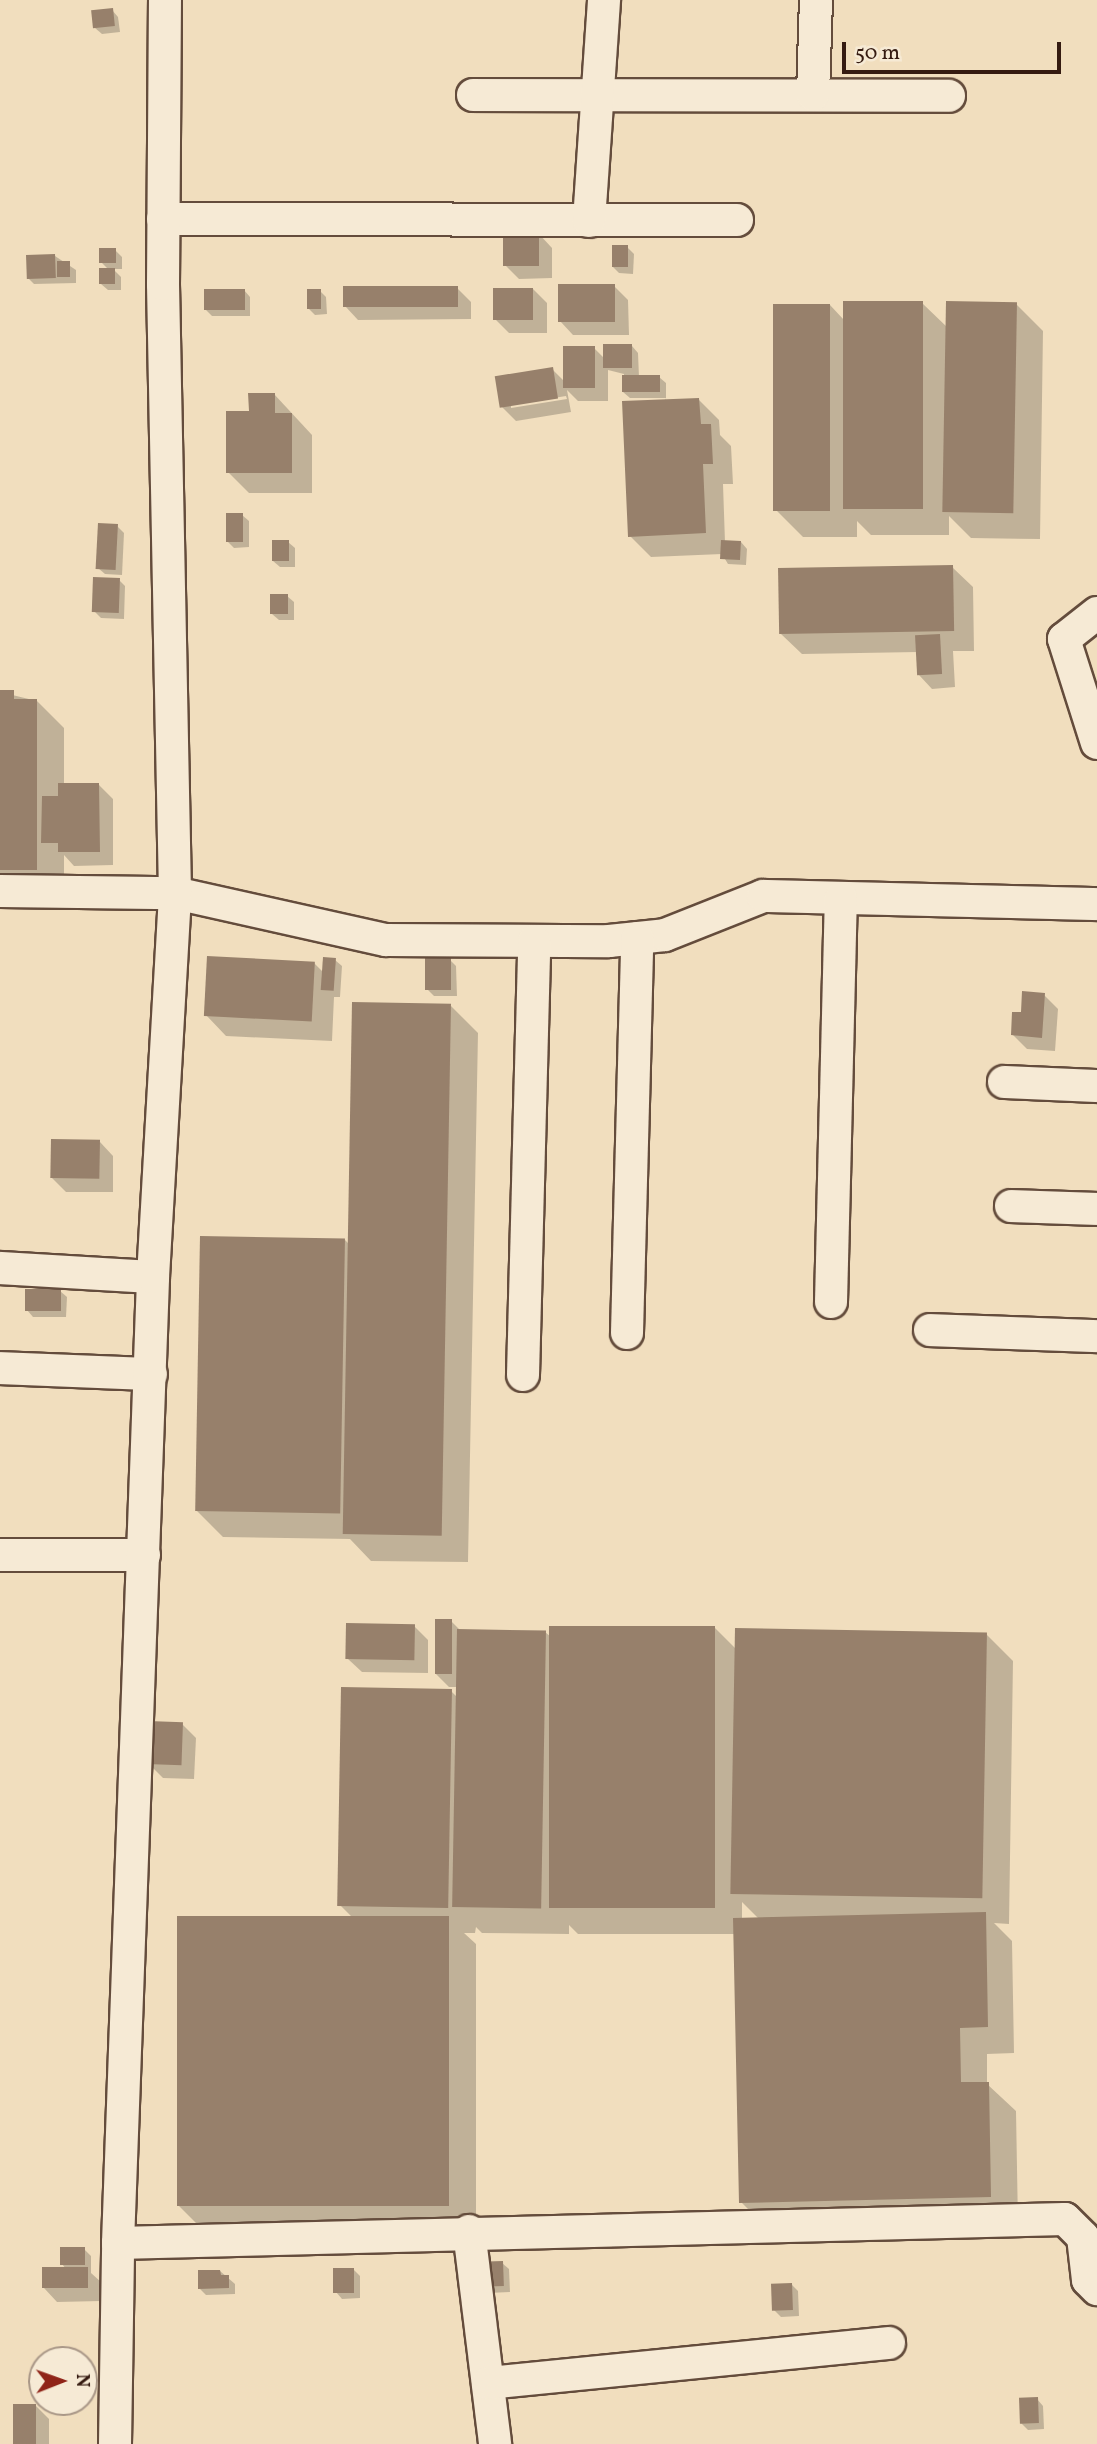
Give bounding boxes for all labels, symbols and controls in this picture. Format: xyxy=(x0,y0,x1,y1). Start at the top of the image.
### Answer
scale bar xyxy=(845,28,1064,72)
text: 50 m xyxy=(855,39,900,68)
north arrow xyxy=(28,2346,98,2416)
text: N xyxy=(69,2374,95,2388)

